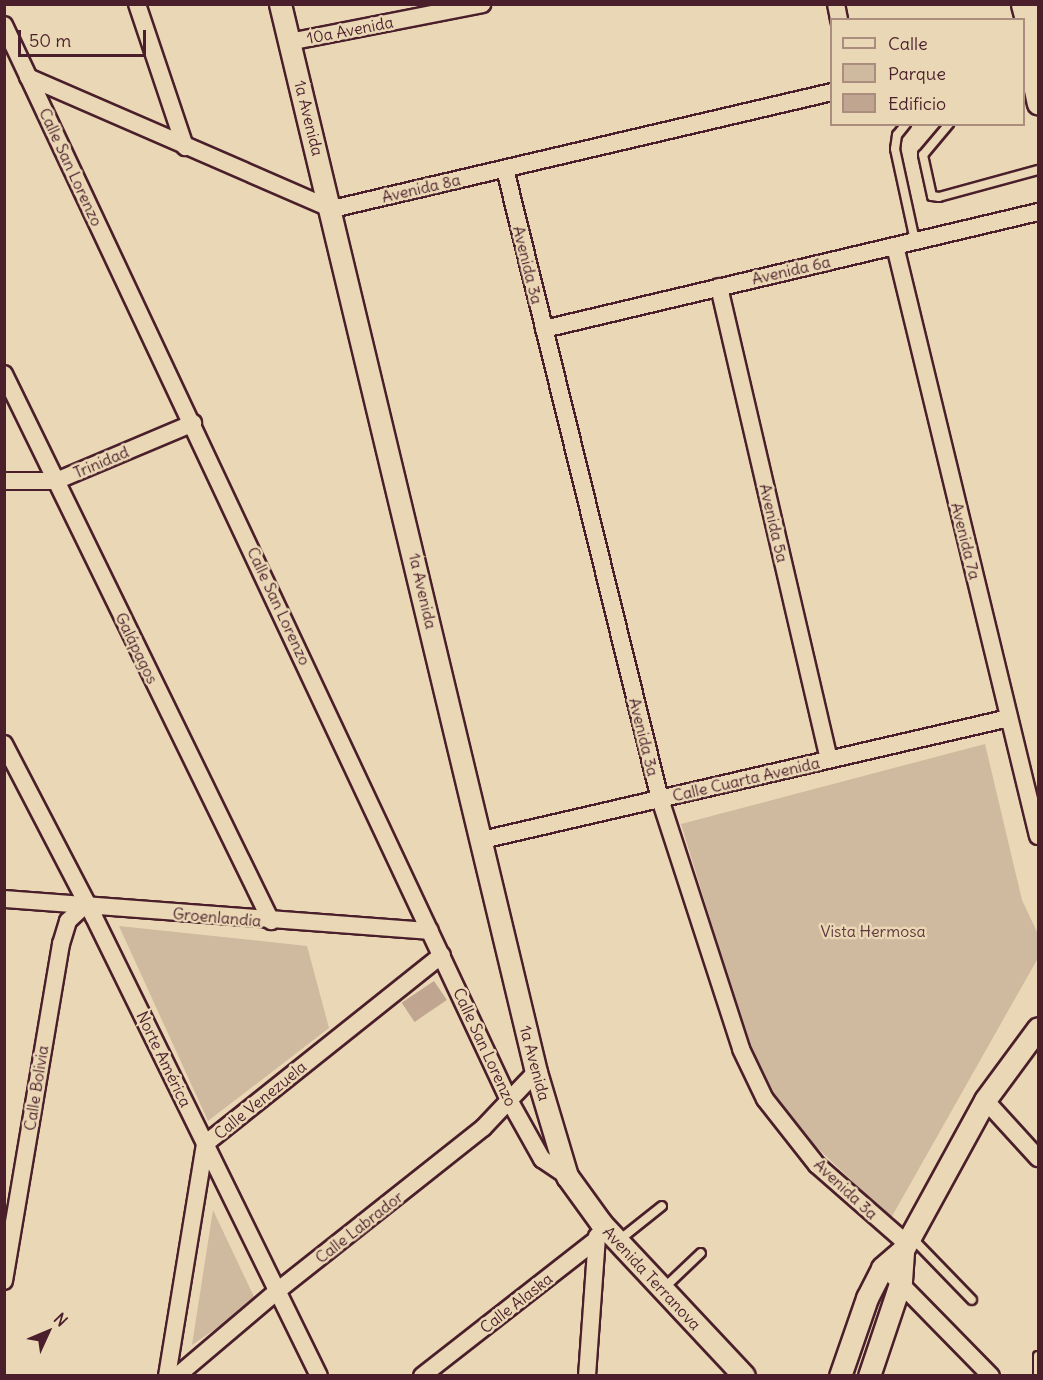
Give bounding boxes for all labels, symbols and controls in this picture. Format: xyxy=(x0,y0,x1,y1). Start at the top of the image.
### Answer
street label: 10a Avenida xyxy=(305,12,395,48)
scale bar xyxy=(21,18,148,56)
legend xyxy=(830,18,1025,126)
text: 50 m xyxy=(29,29,71,52)
text: Calle xyxy=(888,32,928,55)
text: Parque xyxy=(888,62,946,85)
street label: 1a Avenida xyxy=(290,78,328,158)
text: Edificio xyxy=(888,92,946,115)
street label: Calle San Lorenzo xyxy=(35,105,107,229)
street label: Avenida 8a xyxy=(380,170,462,206)
street label: Avenida 3a xyxy=(509,224,547,306)
street label: Avenida 6a xyxy=(750,252,832,288)
street label: Trinidad xyxy=(70,442,132,482)
street label: Avenida 5a xyxy=(756,482,792,564)
street label: Avenida 7a xyxy=(947,500,985,582)
street label: Calle San Lorenzo xyxy=(243,544,315,668)
street label: 1a Avenida xyxy=(405,551,441,631)
street label: Galápagos xyxy=(112,609,162,687)
street label: Avenida 3a xyxy=(625,696,663,778)
street label: Calle Cuarta Avenida xyxy=(670,753,822,805)
street label: Groenlandia xyxy=(172,904,262,930)
park label: Vista Hermosa xyxy=(820,921,926,941)
street label: Calle San Lorenzo xyxy=(449,985,521,1109)
street label: Norte América xyxy=(133,1008,195,1110)
street label: 1a Avenida xyxy=(516,1023,554,1103)
street label: Calle Bolivia xyxy=(20,1044,52,1132)
street label: Calle Venezuela xyxy=(210,1057,310,1143)
street label: Avenida 3a xyxy=(810,1155,882,1223)
street label: Calle Labrador xyxy=(311,1187,407,1267)
street label: Avenida Terranova xyxy=(599,1222,705,1334)
street label: Calle Alaska xyxy=(476,1269,556,1337)
north arrow xyxy=(18,1302,78,1362)
text: N xyxy=(50,1309,72,1330)

